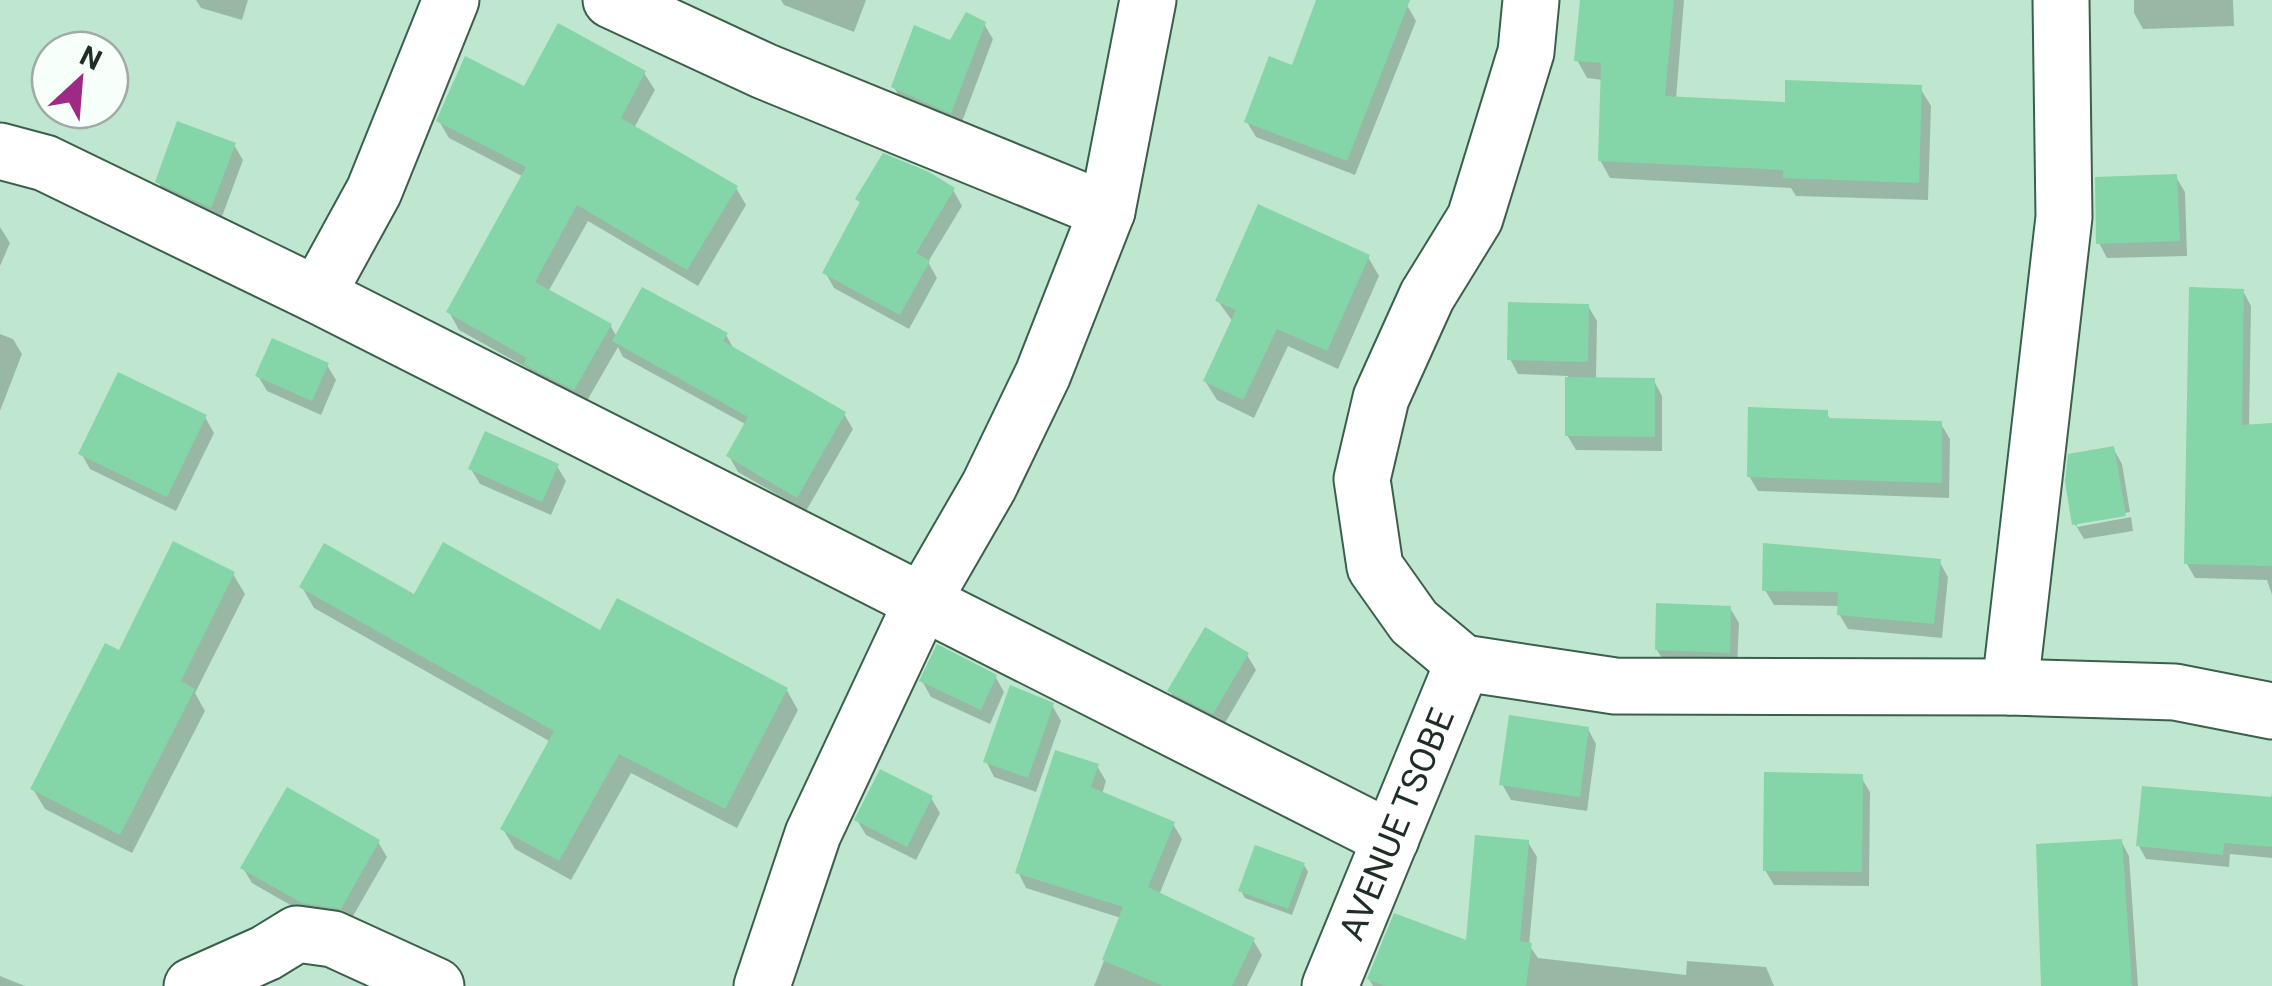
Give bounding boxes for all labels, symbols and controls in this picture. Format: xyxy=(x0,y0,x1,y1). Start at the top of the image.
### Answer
north arrow xyxy=(30,30,130,130)
text: N xyxy=(75,39,107,77)
street label: AVENUE TSOBE xyxy=(1331,703,1463,946)

